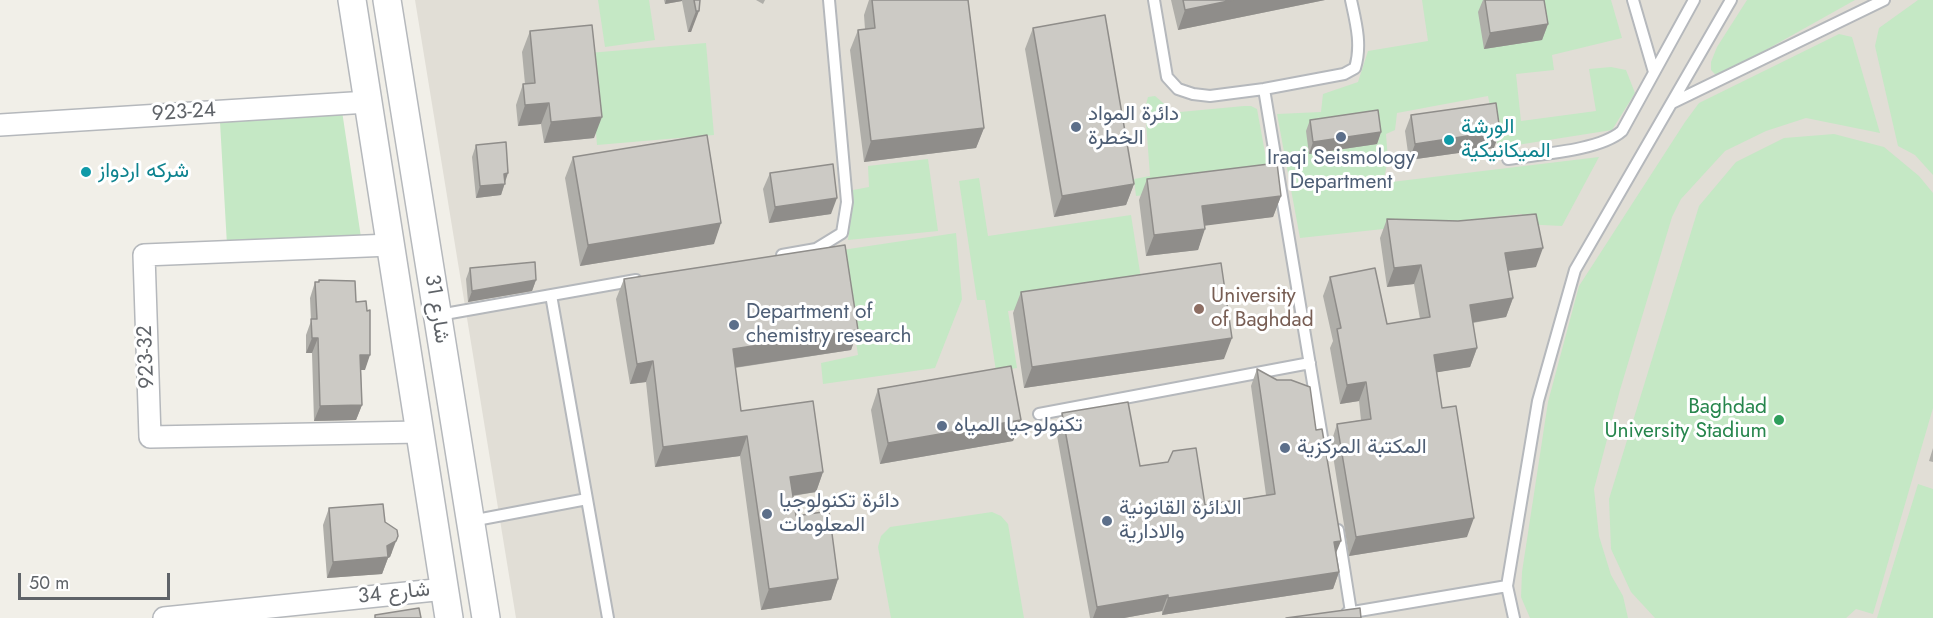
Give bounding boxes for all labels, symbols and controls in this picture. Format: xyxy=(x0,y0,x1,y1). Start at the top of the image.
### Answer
street label: 923-24 xyxy=(151,98,217,128)
place label: دائرة المواد الخطرة xyxy=(1088,102,1179,152)
place label: الورشة الميكانيكية xyxy=(1461,115,1551,165)
marker: دائرة المواد الخطرة xyxy=(1069,120,1083,134)
marker: Iraqi Seismology Department xyxy=(1334,130,1348,144)
marker: الورشة الميكانيكية xyxy=(1442,133,1456,147)
place label: Iraqi Seismology Department xyxy=(1267,146,1415,196)
place label: شركه اردواز xyxy=(98,159,189,185)
marker: شركه اردواز xyxy=(79,165,93,179)
street label: شارع 31 xyxy=(418,273,454,345)
place label: University of Baghdad xyxy=(1211,284,1314,334)
place label: Department of chemistry research xyxy=(746,300,912,350)
marker: University of Baghdad xyxy=(1192,302,1206,316)
marker: Department of chemistry research xyxy=(727,318,741,332)
street label: 923-32 xyxy=(133,325,161,389)
place label: Baghdad University Stadium xyxy=(1604,395,1767,445)
place label: تكنولوجيا المياه xyxy=(954,413,1083,439)
marker: Baghdad University Stadium xyxy=(1772,413,1786,427)
marker: تكنولوجيا المياه xyxy=(935,419,949,433)
place label: المكتبة المركزية xyxy=(1297,435,1427,461)
marker: المكتبة المركزية xyxy=(1278,441,1292,455)
place label: دائرة تكنولوجيا المعلومات xyxy=(779,489,900,539)
place label: الدائرة القانونية والادارية xyxy=(1119,496,1242,546)
marker: دائرة تكنولوجيا المعلومات xyxy=(760,507,774,521)
marker: الدائرة القانونية والادارية xyxy=(1100,514,1114,528)
scale bar xyxy=(21,561,172,599)
text: 50 m xyxy=(29,570,69,596)
street label: شارع 34 xyxy=(357,578,431,610)

